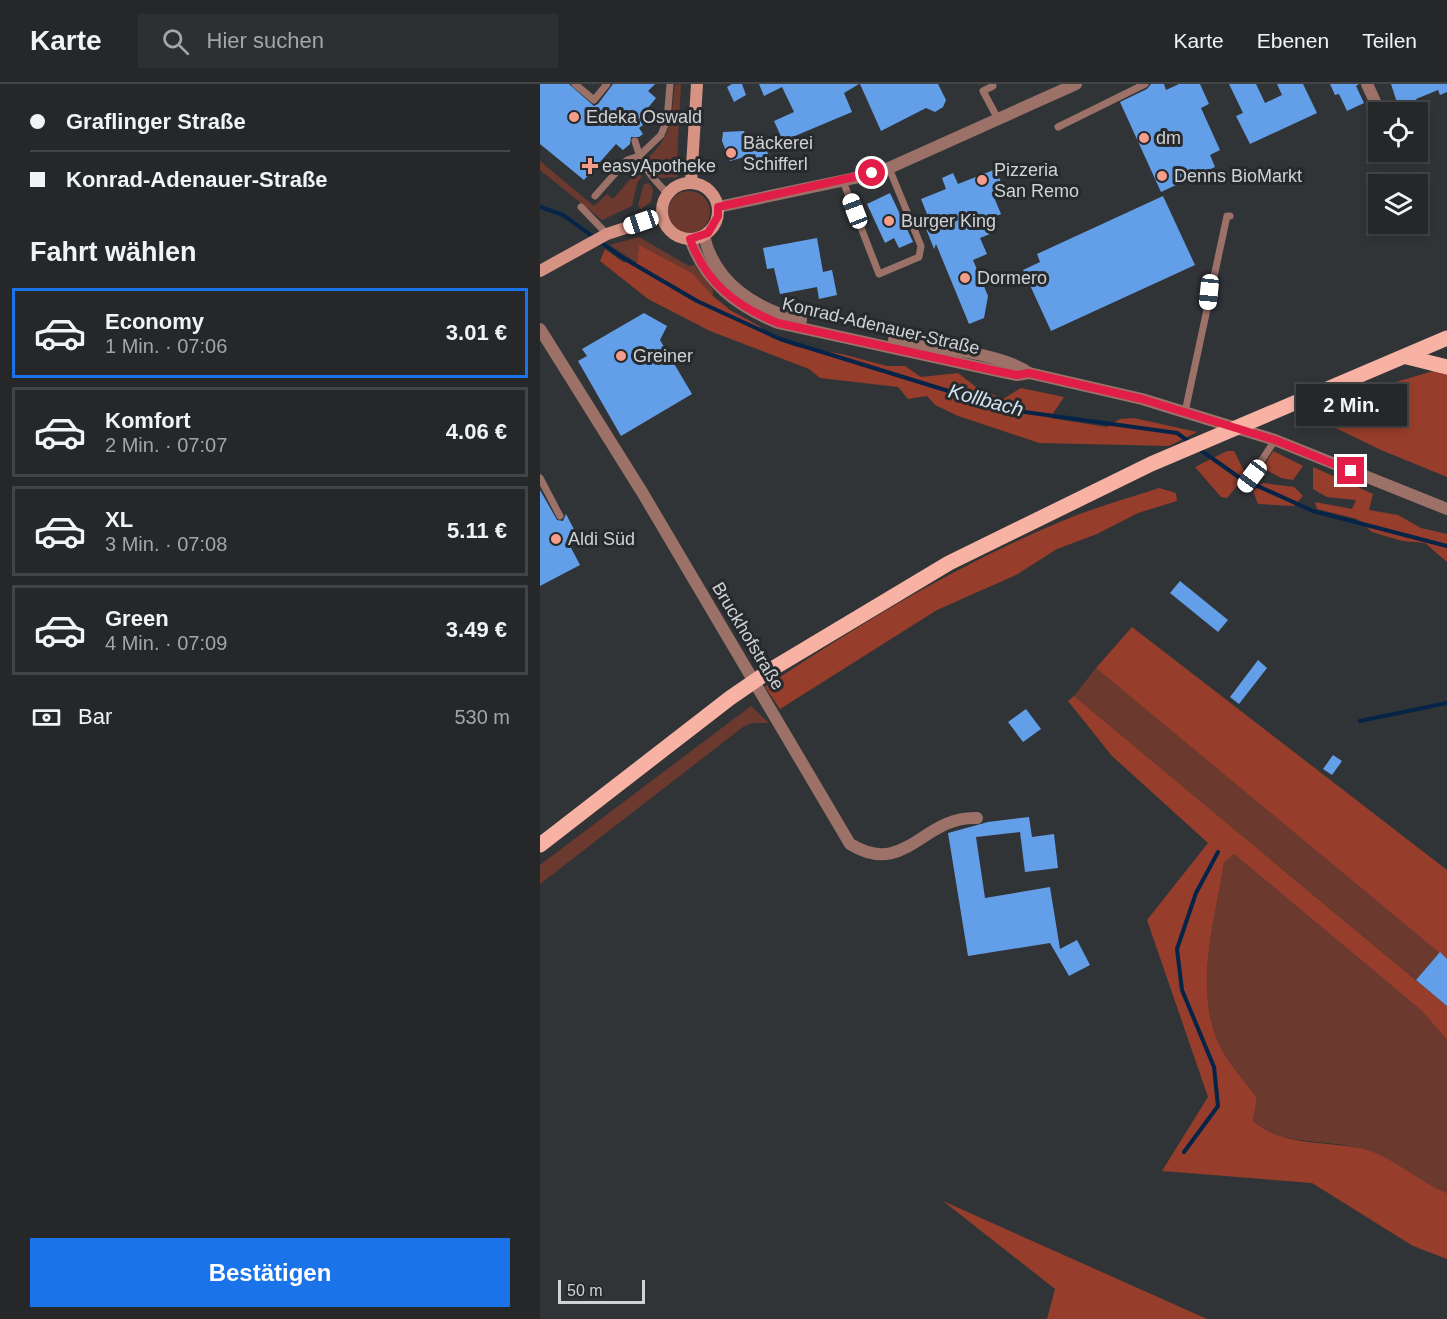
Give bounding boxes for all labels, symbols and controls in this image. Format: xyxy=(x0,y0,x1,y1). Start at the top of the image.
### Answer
search box xyxy=(138,14,558,68)
text: Karte xyxy=(30,25,102,56)
icon: search xyxy=(159,25,192,58)
text: Hier suchen xyxy=(207,28,324,53)
text: Karte xyxy=(1174,29,1224,52)
text: Ebenen xyxy=(1257,29,1329,52)
text: Teilen xyxy=(1362,29,1417,52)
map controls xyxy=(1368,102,1428,234)
button: locate xyxy=(1368,102,1428,162)
place label: Edeka Oswald xyxy=(586,107,702,127)
text: Graflinger Straße xyxy=(66,109,246,134)
marker: Edeka Oswald xyxy=(567,110,581,124)
place label: dm xyxy=(1156,128,1181,148)
marker: dm xyxy=(1137,131,1151,145)
place label: Bäckerei Schifferl xyxy=(743,133,813,174)
marker: Bäckerei Schifferl xyxy=(724,146,738,160)
place label: easyApotheke xyxy=(602,156,716,176)
marker: easyApotheke xyxy=(583,159,597,173)
route start xyxy=(858,159,885,186)
place label: Pizzeria San Remo xyxy=(994,160,1079,201)
place label: Denns BioMarkt xyxy=(1174,166,1302,186)
text: Konrad-Adenauer-Straße xyxy=(66,167,328,192)
marker: Denns BioMarkt xyxy=(1155,169,1169,183)
marker: Pizzeria San Remo xyxy=(975,173,989,187)
button: layers xyxy=(1368,174,1428,234)
car xyxy=(840,191,870,231)
car xyxy=(621,208,661,236)
place label: Burger King xyxy=(901,211,996,231)
marker: Burger King xyxy=(882,214,896,228)
text: Fahrt wählen xyxy=(30,237,197,267)
place label: Dormero xyxy=(977,268,1047,288)
marker: Dormero xyxy=(958,271,972,285)
car xyxy=(1198,273,1220,311)
street label: Konrad-Adenauer-Straße xyxy=(780,294,982,358)
icon: car xyxy=(33,306,87,360)
text: Economy xyxy=(105,309,204,334)
text: 3.01 € xyxy=(446,320,507,345)
text: 1 Min. · 07:06 xyxy=(105,335,227,357)
place label: Greiner xyxy=(633,346,693,366)
marker: Greiner xyxy=(614,349,628,363)
water label: Kollbach xyxy=(946,379,1026,421)
callout: 2 Min. xyxy=(1296,384,1406,426)
text: 2 Min. xyxy=(1323,394,1380,416)
icon: car xyxy=(33,405,87,459)
text: Komfort xyxy=(105,408,191,433)
text: 4.06 € xyxy=(446,419,507,444)
text: 2 Min. · 07:07 xyxy=(105,434,227,456)
car xyxy=(1234,456,1270,496)
route end xyxy=(1337,457,1364,484)
icon: car xyxy=(33,504,87,558)
text: XL xyxy=(105,507,133,532)
text: 5.11 € xyxy=(447,518,507,543)
place label: Aldi Süd xyxy=(568,529,635,549)
marker: Aldi Süd xyxy=(549,532,563,546)
text: 3 Min. · 07:08 xyxy=(105,533,227,555)
street label: Bruckhofstraße xyxy=(708,579,788,693)
icon: car xyxy=(33,603,87,657)
text: Green xyxy=(105,606,169,631)
text: 3.49 € xyxy=(446,617,507,642)
text: 4 Min. · 07:09 xyxy=(105,632,227,654)
icon: cash xyxy=(30,701,63,734)
text: Bar xyxy=(78,704,112,729)
text: 530 m xyxy=(454,706,510,728)
button: Bestätigen xyxy=(30,1238,510,1307)
scale bar xyxy=(558,1277,645,1304)
text: 50 m xyxy=(567,1282,603,1299)

